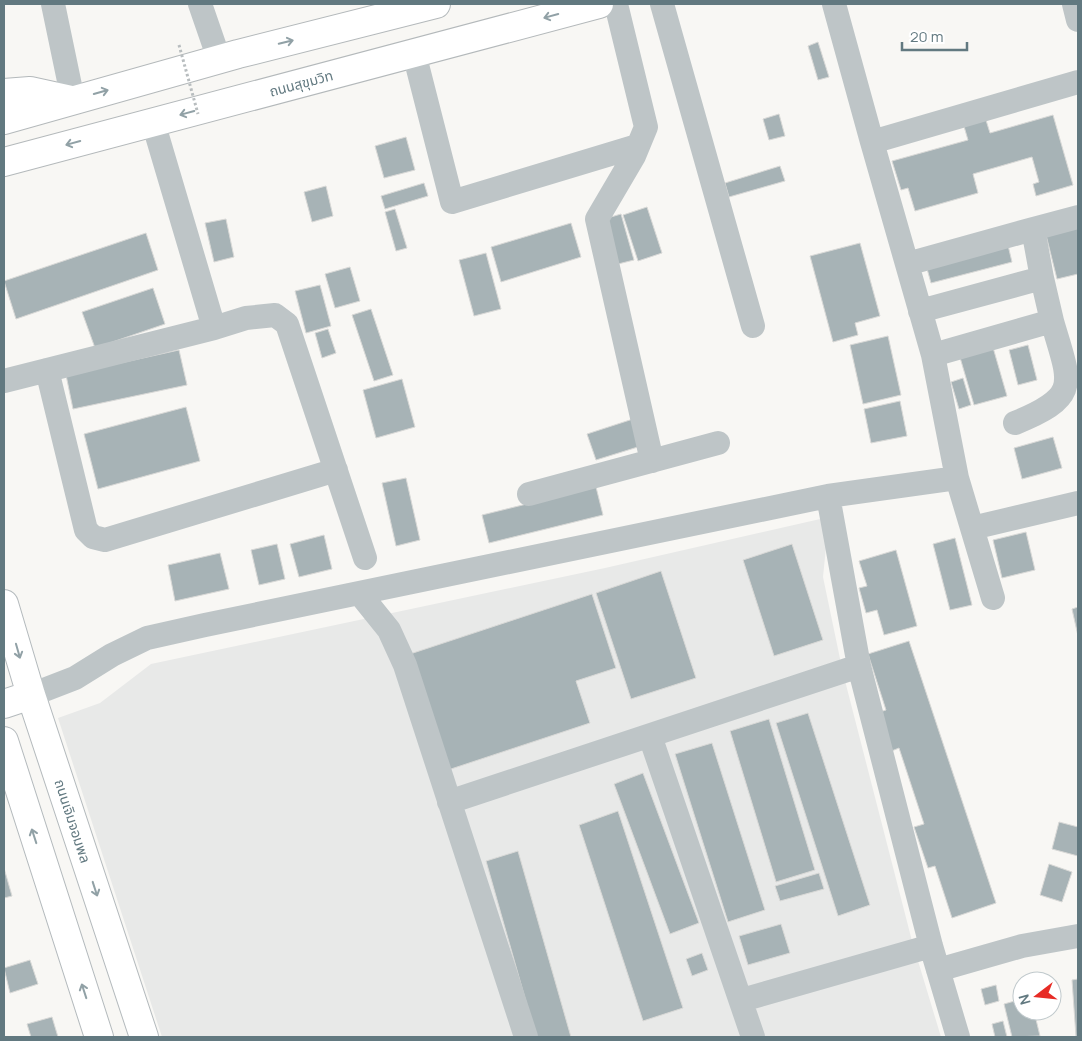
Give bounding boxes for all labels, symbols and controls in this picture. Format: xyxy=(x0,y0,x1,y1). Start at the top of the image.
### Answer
one-way arrow xyxy=(544,12,560,21)
scale bar xyxy=(902,20,967,52)
text: 20 m xyxy=(910,26,943,47)
one-way arrow xyxy=(277,37,293,46)
street label: ถนนสุขุมวิท xyxy=(267,65,335,101)
one-way arrow xyxy=(93,87,109,97)
one-way arrow xyxy=(179,109,195,118)
one-way arrow xyxy=(65,139,81,149)
one-way arrow xyxy=(14,642,24,658)
street label: ถนนเจิมจอมพล xyxy=(50,777,96,865)
one-way arrow xyxy=(29,829,39,845)
one-way arrow xyxy=(91,880,100,896)
north arrow xyxy=(1012,971,1062,1021)
one-way arrow xyxy=(79,983,89,999)
text: N xyxy=(1014,992,1035,1007)

